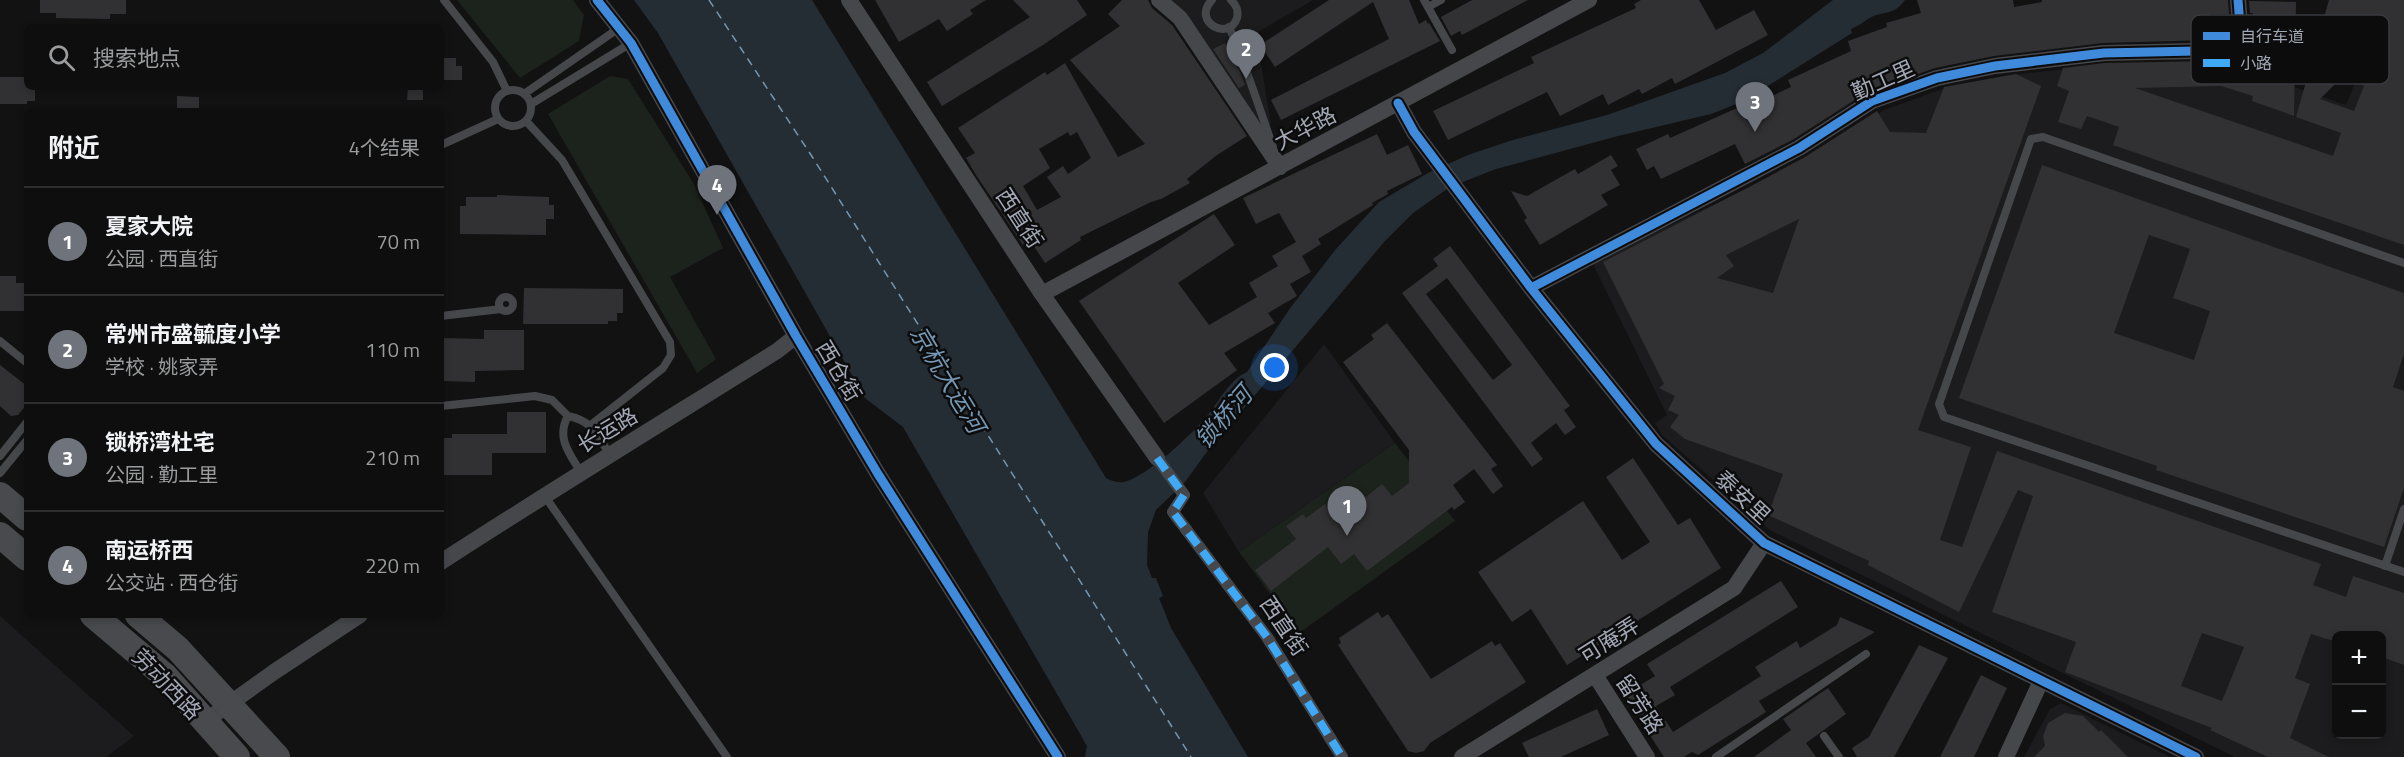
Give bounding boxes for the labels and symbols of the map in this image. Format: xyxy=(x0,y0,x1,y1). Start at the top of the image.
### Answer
legend xyxy=(2191,15,2389,84)
text: 自行车道 xyxy=(2240,24,2304,48)
pin: 2 xyxy=(1226,29,1266,79)
street label: 勤工里 xyxy=(1846,51,1920,109)
text: 小路 xyxy=(2240,51,2272,75)
pin: 3 xyxy=(1736,82,1774,132)
street label: 大华路 xyxy=(1268,97,1342,159)
pin: 4 xyxy=(698,166,736,215)
street label: 西直街 xyxy=(988,181,1052,255)
water label: 京杭大运河 xyxy=(902,318,996,443)
street label: 西仓街 xyxy=(807,334,871,408)
your location xyxy=(1260,353,1289,382)
water label: 锁桥河 xyxy=(1186,375,1263,456)
street label: 长运路 xyxy=(570,398,644,462)
street label: 泰安里 xyxy=(1707,462,1779,532)
pin: 1 xyxy=(1328,486,1366,536)
street label: 西直街 xyxy=(1251,589,1317,663)
street label: 可庵弄 xyxy=(1572,608,1646,672)
street label: 劳动西路 xyxy=(124,641,210,727)
street label: 留芳路 xyxy=(1608,667,1672,741)

